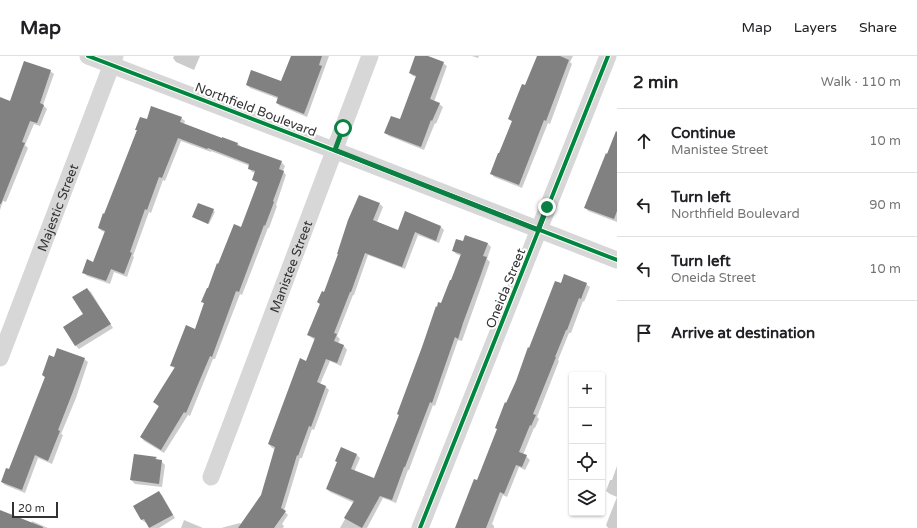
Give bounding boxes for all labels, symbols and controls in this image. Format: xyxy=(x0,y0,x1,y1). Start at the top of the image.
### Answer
text: Map xyxy=(20,17,61,39)
text: Map xyxy=(742,19,772,36)
text: Layers xyxy=(794,19,837,36)
text: Share xyxy=(859,19,897,36)
text: 2 min xyxy=(633,72,678,93)
text: Walk · 110 m xyxy=(821,74,901,90)
street label: Northfield Boulevard xyxy=(193,79,319,140)
route start xyxy=(334,119,352,137)
text: Continue xyxy=(671,124,735,142)
icon: ahead xyxy=(633,130,655,152)
text: 10 m xyxy=(869,133,901,149)
text: Manistee Street xyxy=(671,142,768,158)
street label: Majestic Street xyxy=(34,162,82,254)
text: Turn left xyxy=(671,188,731,206)
icon: left xyxy=(633,194,655,216)
text: 90 m xyxy=(869,197,901,213)
route end xyxy=(538,198,556,216)
text: Northfield Boulevard xyxy=(671,206,800,222)
street label: Manistee Street xyxy=(267,218,316,315)
street label: Oneida Street xyxy=(483,246,529,331)
text: Turn left xyxy=(671,252,731,270)
icon: left xyxy=(633,258,655,280)
text: 10 m xyxy=(869,261,901,277)
text: Oneida Street xyxy=(671,270,756,286)
icon: arrive xyxy=(633,322,655,344)
text: Arrive at destination xyxy=(671,324,815,342)
map controls xyxy=(569,372,605,516)
button: + xyxy=(569,372,605,408)
button: − xyxy=(569,408,605,444)
button: locate xyxy=(569,444,605,480)
button: layers xyxy=(569,480,605,516)
scale bar xyxy=(12,500,58,519)
text: 20 m xyxy=(18,502,45,515)

